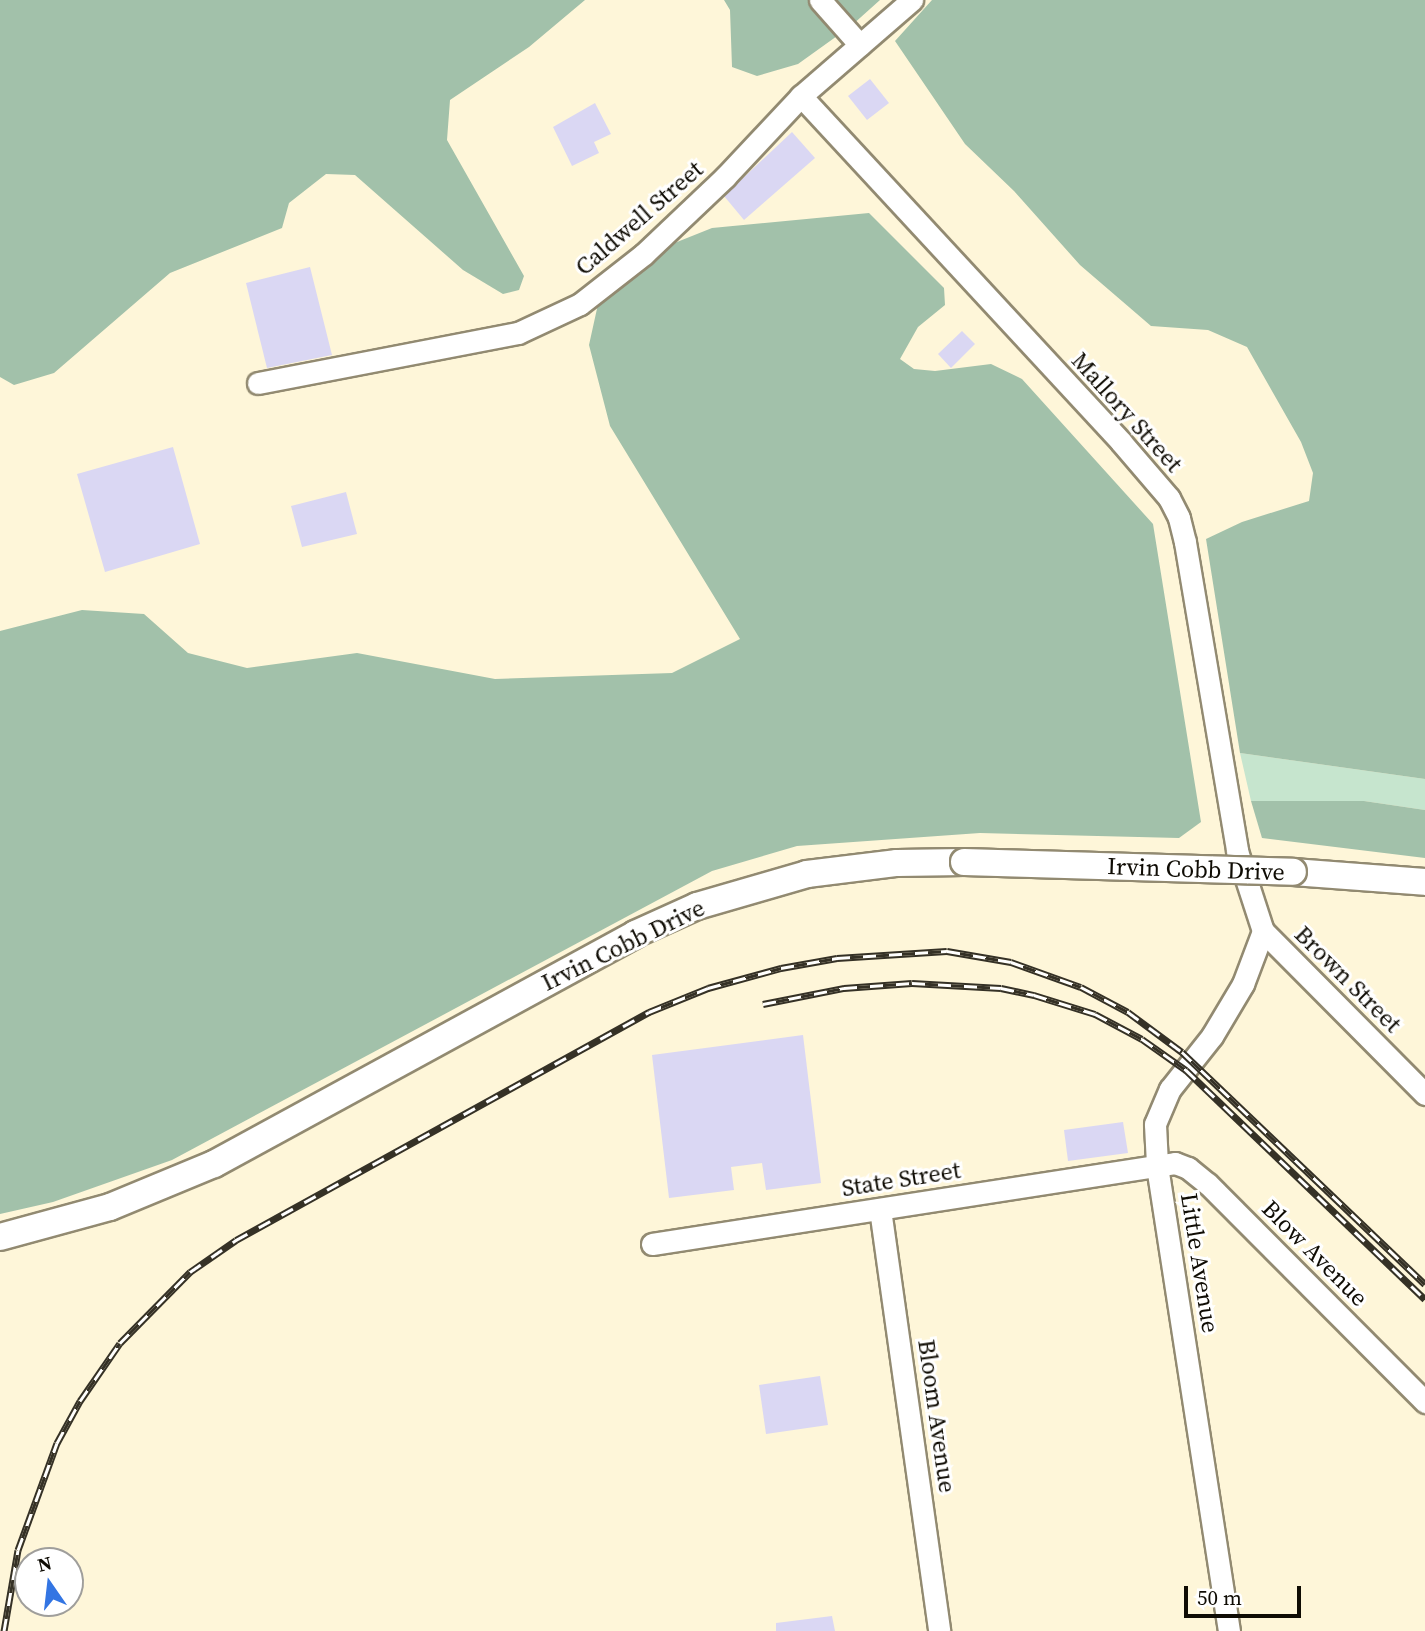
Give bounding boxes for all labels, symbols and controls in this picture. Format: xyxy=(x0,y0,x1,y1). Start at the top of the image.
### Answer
street label: Caldwell Street xyxy=(569,155,709,281)
street label: Mallory Street xyxy=(1066,346,1188,478)
street label: Irvin Cobb Drive xyxy=(1107,852,1285,886)
street label: Irvin Cobb Drive xyxy=(537,893,709,997)
street label: Brown Street xyxy=(1289,920,1407,1038)
street label: State Street xyxy=(840,1155,962,1203)
street label: Little Avenue xyxy=(1175,1191,1225,1335)
street label: Blow Avenue xyxy=(1256,1194,1374,1312)
street label: Bloom Avenue xyxy=(912,1338,962,1494)
north arrow xyxy=(14,1547,84,1617)
text: N xyxy=(35,1549,54,1578)
scale bar xyxy=(1187,1572,1304,1616)
text: 50 m xyxy=(1197,1583,1242,1612)

